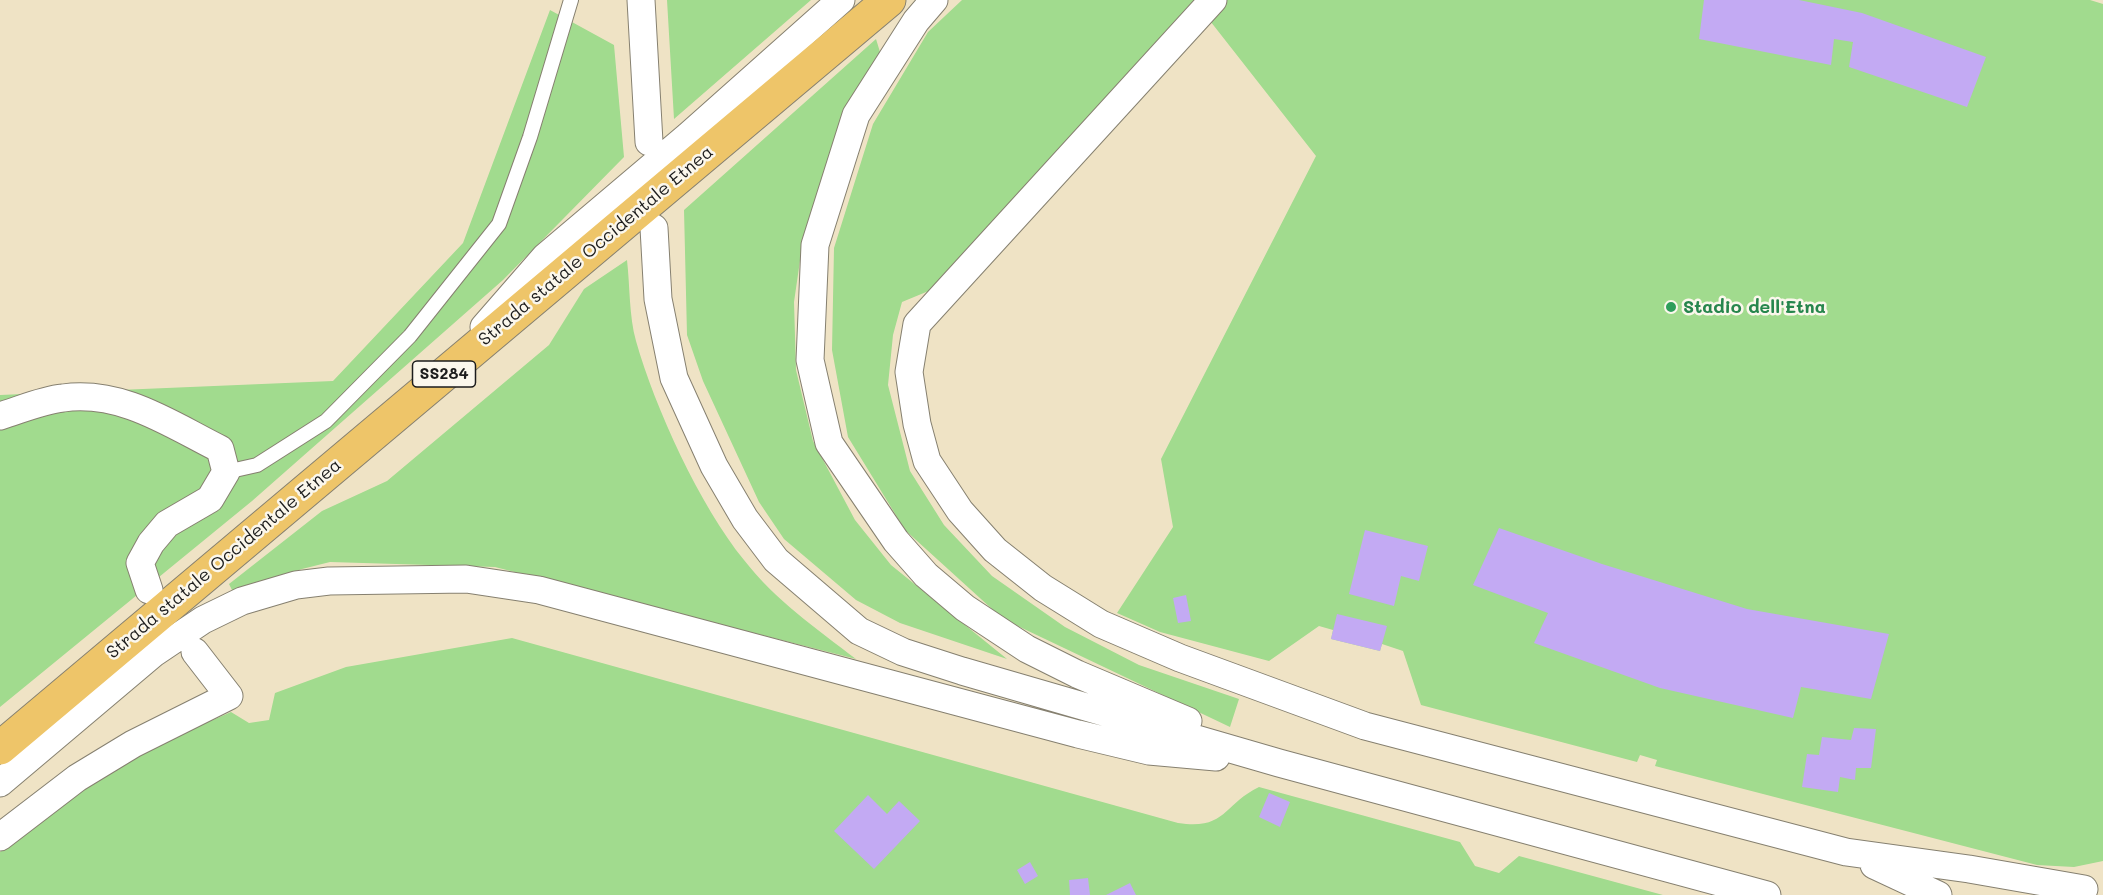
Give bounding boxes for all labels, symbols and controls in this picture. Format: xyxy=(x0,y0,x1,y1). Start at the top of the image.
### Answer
street label: Strada statale Occidentale Etnea xyxy=(474,141,718,351)
place label: Stadio dell'Etna xyxy=(1683,296,1826,318)
marker: Stadio dell'Etna xyxy=(1664,300,1678,314)
road number: SS284 xyxy=(412,361,476,387)
street label: Strada statale Occidentale Etnea xyxy=(102,454,346,664)

